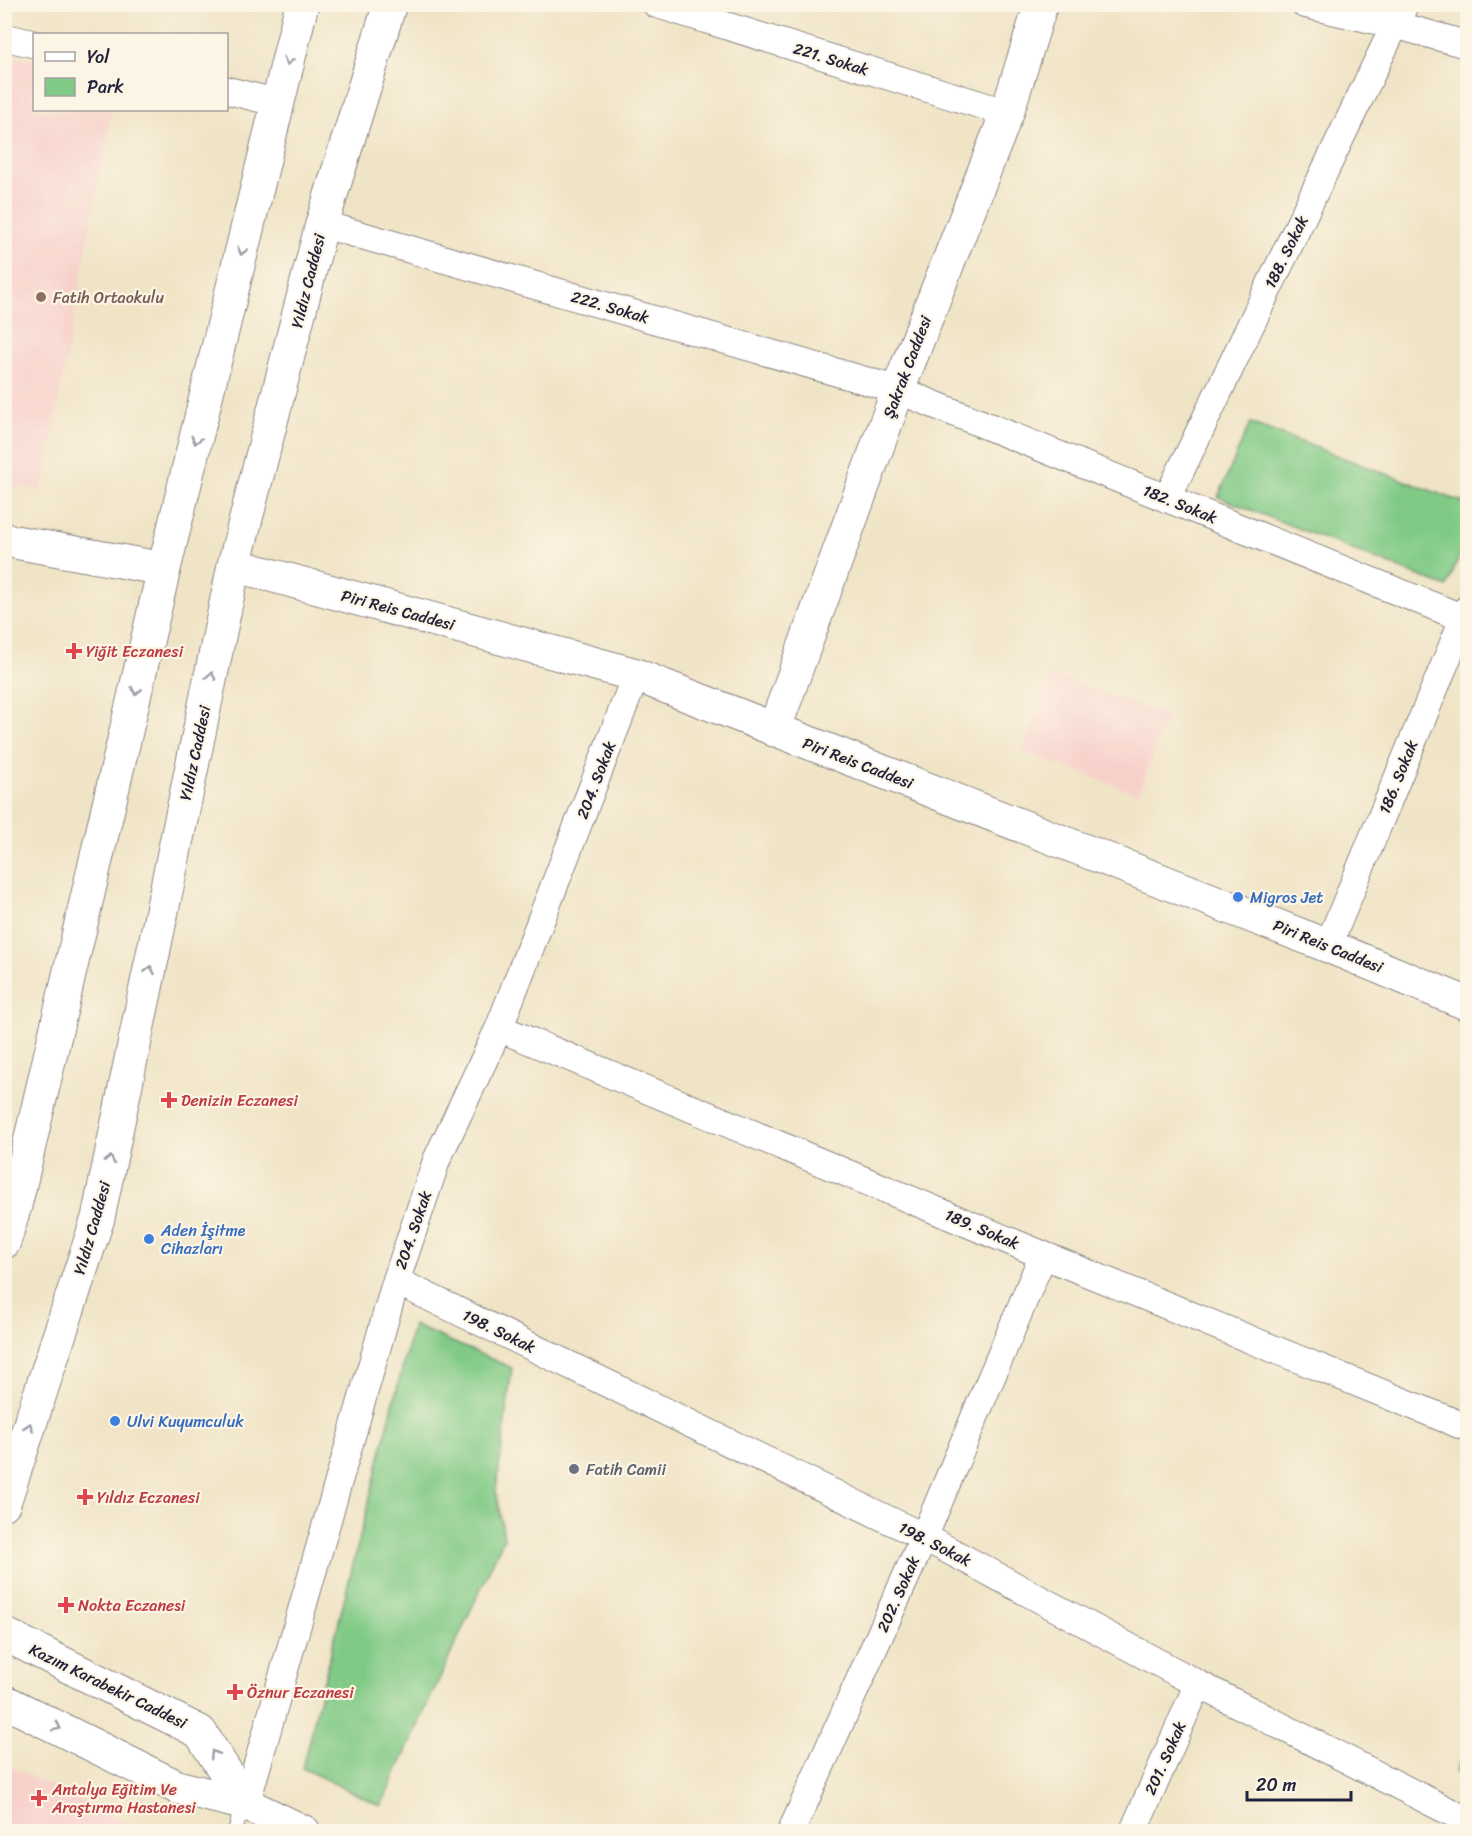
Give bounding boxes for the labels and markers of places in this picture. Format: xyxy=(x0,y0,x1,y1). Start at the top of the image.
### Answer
place label: Fatih Ortaokulu xyxy=(53,283,164,312)
marker: Fatih Ortaokulu xyxy=(34,290,48,304)
place label: Yiğit Eczanesi xyxy=(86,637,184,666)
marker: Yiğit Eczanesi xyxy=(67,644,81,658)
place label: Migros Jet xyxy=(1250,883,1323,912)
marker: Migros Jet xyxy=(1231,890,1245,904)
place label: Denizin Eczanesi xyxy=(181,1086,298,1115)
marker: Denizin Eczanesi xyxy=(162,1093,176,1107)
place label: Aden İşitme Cihazları xyxy=(160,1216,246,1263)
marker: Aden İşitme Cihazları xyxy=(142,1232,156,1246)
place label: Ulvi Kuyumculuk xyxy=(127,1407,244,1436)
marker: Ulvi Kuyumculuk xyxy=(108,1414,122,1428)
place label: Fatih Camii xyxy=(586,1455,666,1484)
marker: Fatih Camii xyxy=(567,1462,581,1476)
place label: Yıldız Eczanesi xyxy=(97,1483,200,1512)
marker: Yıldız Eczanesi xyxy=(78,1490,92,1504)
place label: Nokta Eczanesi xyxy=(78,1591,186,1620)
marker: Nokta Eczanesi xyxy=(59,1598,73,1612)
place label: Öznur Eczanesi xyxy=(247,1678,354,1707)
marker: Öznur Eczanesi xyxy=(228,1685,242,1699)
place label: Antalya Eğitim Ve Araştırma Hastanesi xyxy=(51,1775,196,1822)
marker: Antalya Eğitim Ve Araştırma Hastanesi xyxy=(30,1789,48,1807)

